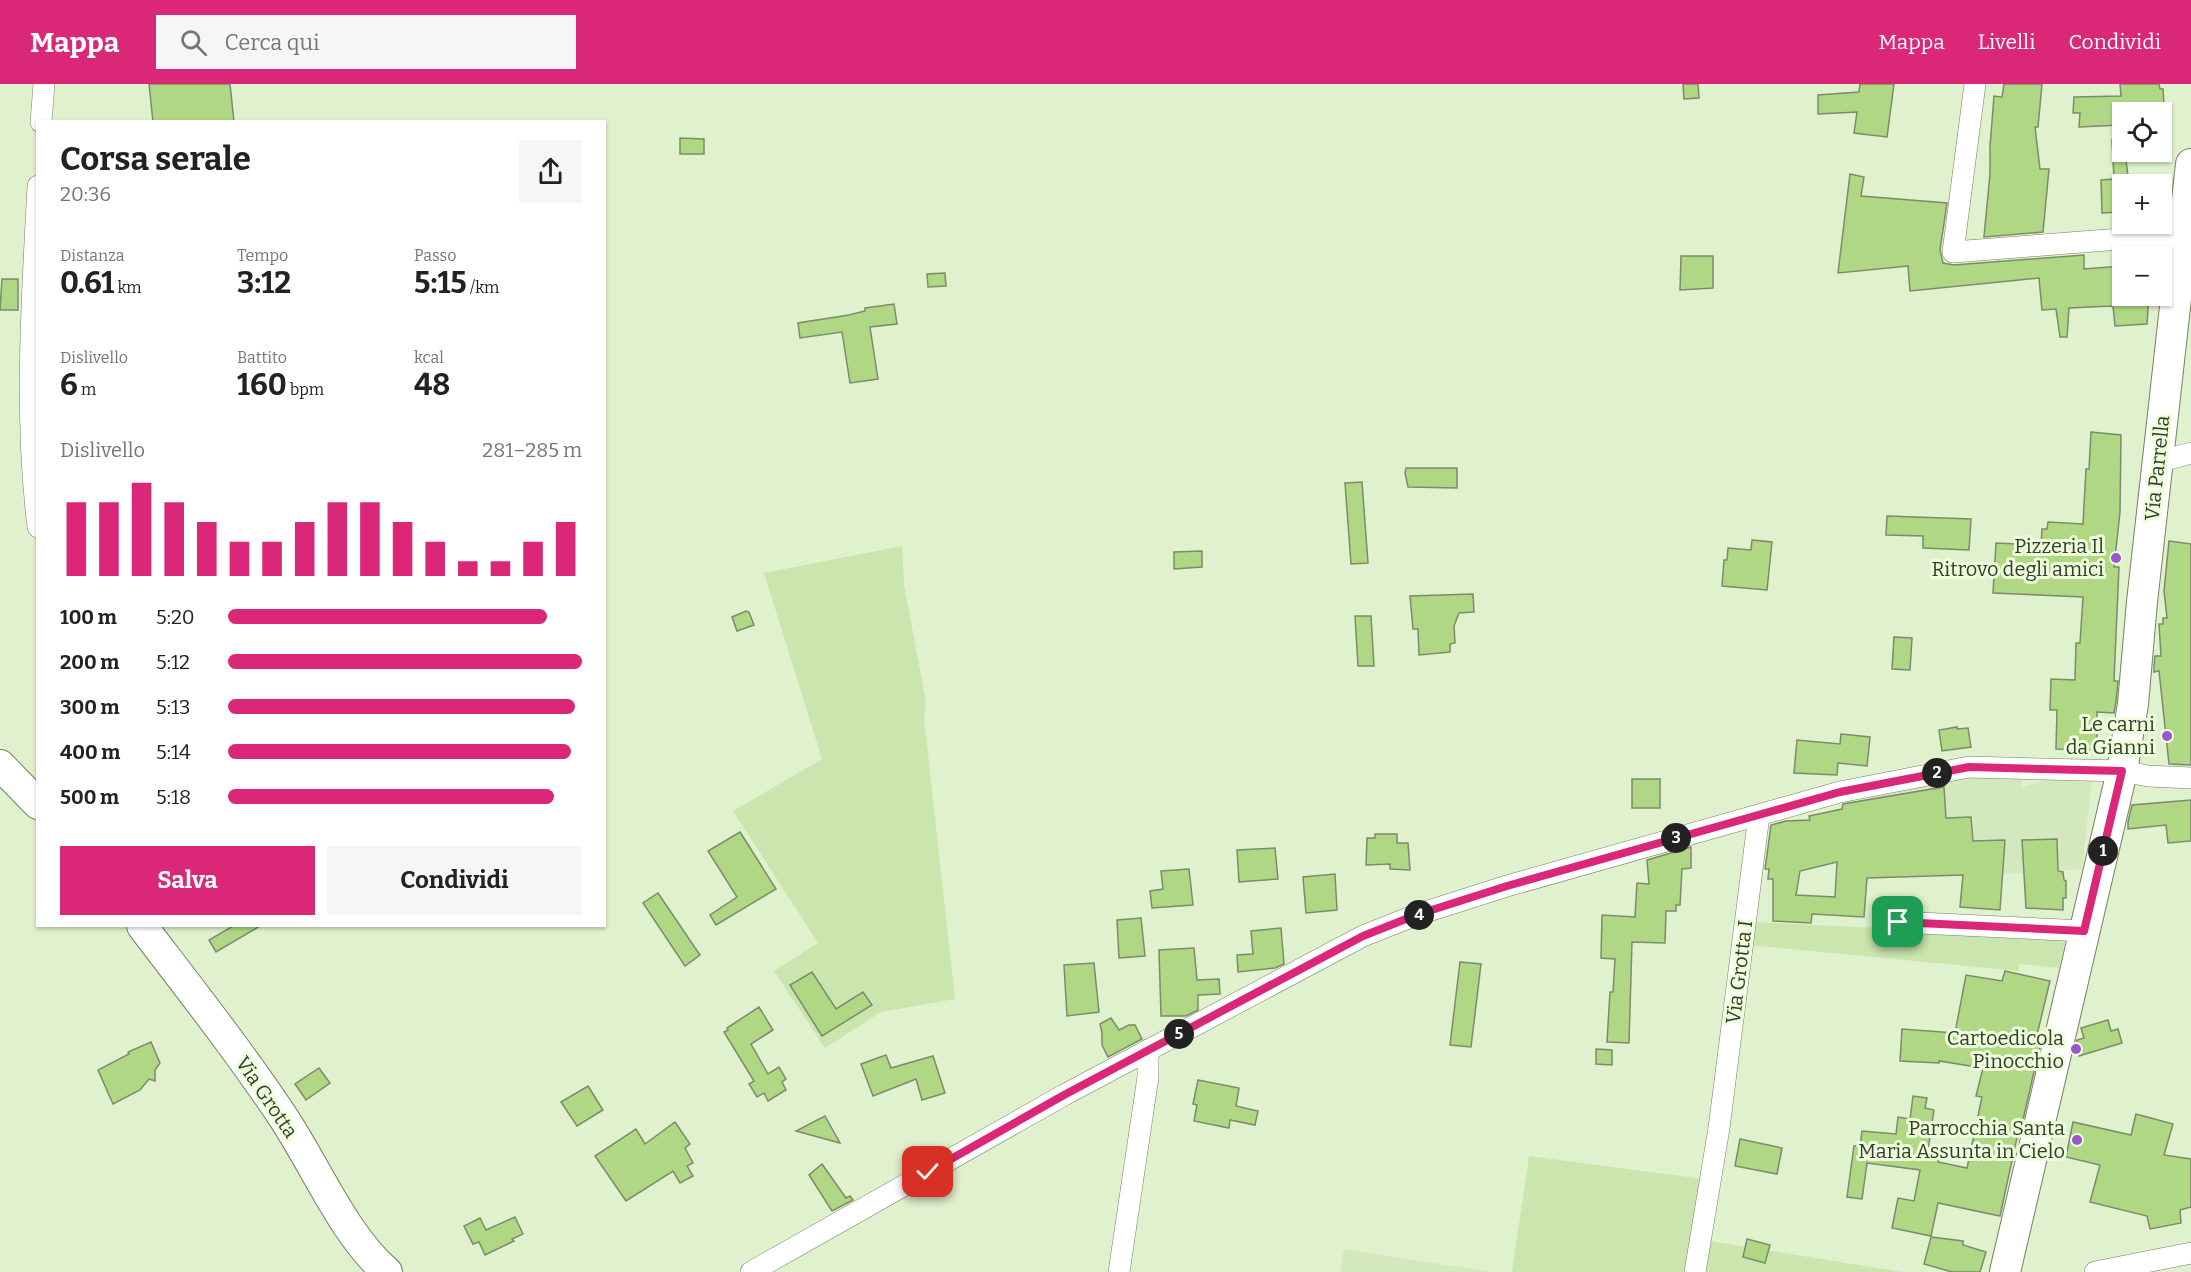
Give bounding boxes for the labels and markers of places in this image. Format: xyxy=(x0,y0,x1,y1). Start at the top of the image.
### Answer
place label: Pizzeria Il Ritrovo degli amici xyxy=(1931,534,2104,581)
marker: Pizzeria Il Ritrovo degli amici xyxy=(2109,551,2123,565)
place label: Le carni da Gianni xyxy=(2066,712,2155,759)
marker: Le carni da Gianni xyxy=(2160,729,2174,743)
pin: 2 xyxy=(1922,758,1952,788)
pin: 3 xyxy=(1661,823,1691,853)
pin: 1 xyxy=(2088,836,2118,866)
pin xyxy=(1872,896,1923,947)
pin: 4 xyxy=(1404,900,1434,930)
pin: 5 xyxy=(1164,1019,1194,1049)
place label: Cartoedicola Pinocchio xyxy=(1947,1026,2064,1073)
marker: Cartoedicola Pinocchio xyxy=(2069,1042,2083,1056)
place label: Parrocchia Santa Maria Assunta in Cielo xyxy=(1858,1116,2065,1163)
marker: Parrocchia Santa Maria Assunta in Cielo xyxy=(2070,1133,2084,1147)
pin xyxy=(902,1146,953,1197)

